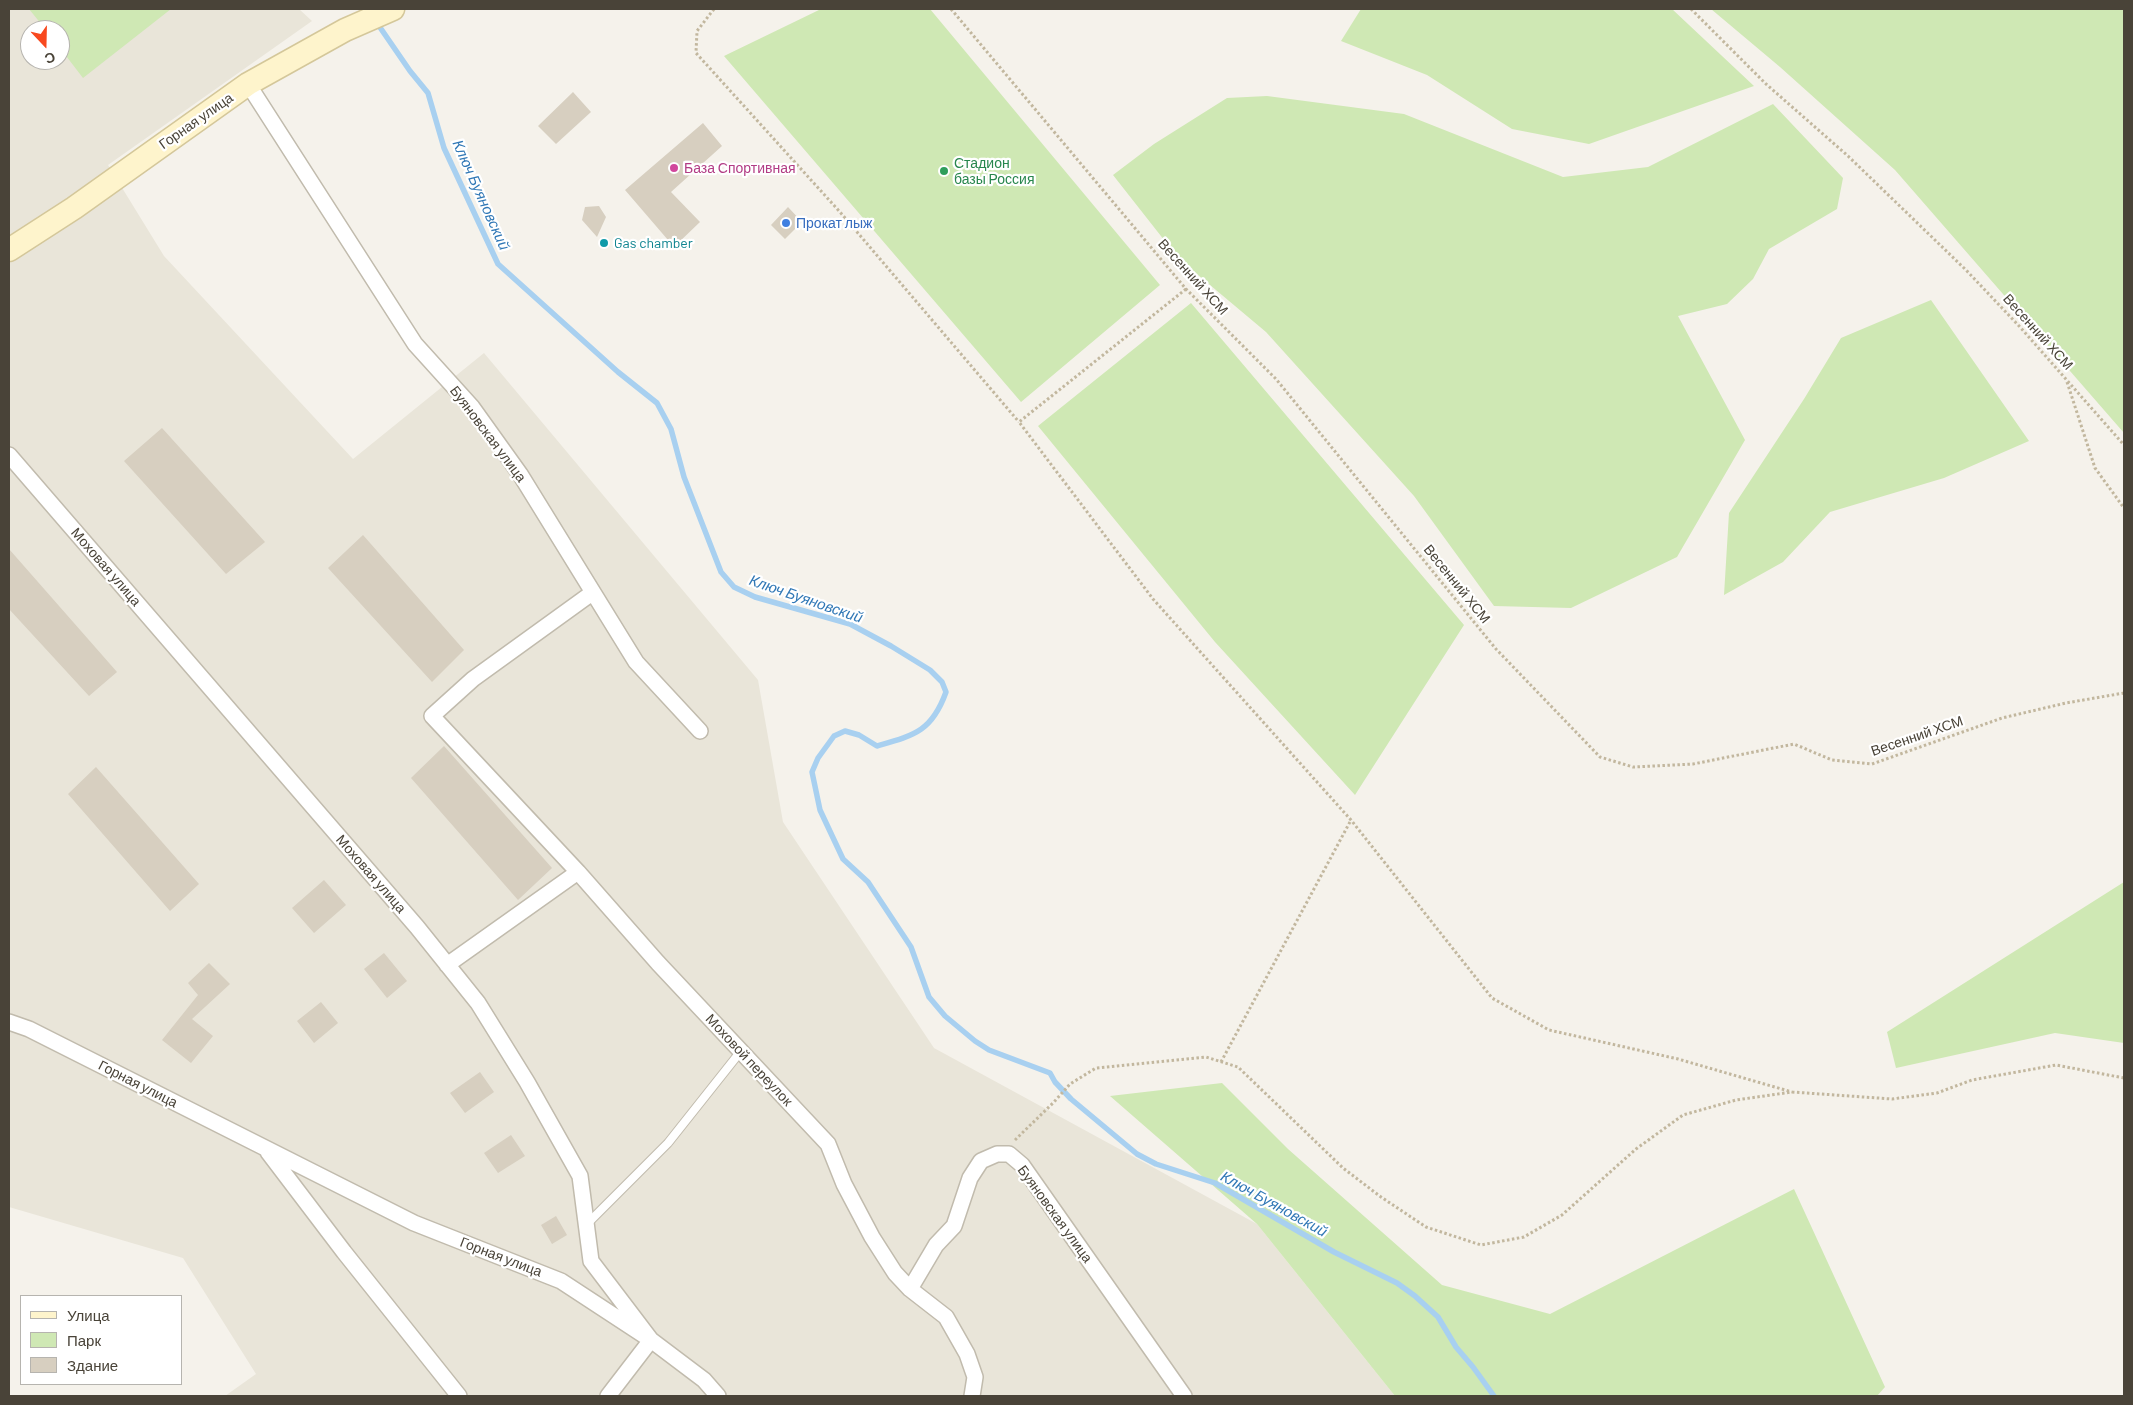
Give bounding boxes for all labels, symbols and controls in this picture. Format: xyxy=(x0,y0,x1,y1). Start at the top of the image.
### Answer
north arrow xyxy=(20,20,70,70)
text: С xyxy=(42,49,58,68)
street label: Горная улица xyxy=(156,89,236,153)
water label: Ключ Буяновский xyxy=(449,137,513,253)
place label: Стадион базы Россия xyxy=(954,155,1035,188)
place label: База Спортивная xyxy=(684,160,796,176)
marker: База Спортивная xyxy=(668,162,680,174)
marker: Стадион базы Россия xyxy=(938,165,950,177)
place label: Прокат лыж xyxy=(796,215,872,231)
marker: Прокат лыж xyxy=(780,217,792,229)
place label: Gas chamber xyxy=(614,235,693,251)
street label: Весенний ХСМ xyxy=(1155,236,1231,318)
marker: Gas chamber xyxy=(598,237,610,249)
street label: Весенний ХСМ xyxy=(2000,291,2076,373)
street label: Буяновская улица xyxy=(446,383,530,485)
street label: Моховая улица xyxy=(68,525,144,609)
street label: Весенний ХСМ xyxy=(1420,541,1494,627)
water label: Ключ Буяновский xyxy=(747,571,865,627)
street label: Весенний ХСМ xyxy=(1869,712,1965,760)
street label: Моховая улица xyxy=(333,832,409,916)
street label: Моховой переулок xyxy=(702,1011,796,1109)
street label: Горная улица xyxy=(96,1057,180,1111)
street label: Буяновская улица xyxy=(1014,1162,1096,1266)
water label: Ключ Буяновский xyxy=(1218,1167,1330,1241)
street label: Горная улица xyxy=(458,1234,544,1280)
legend xyxy=(20,1295,182,1385)
text: Улица xyxy=(67,1306,110,1324)
text: Парк xyxy=(67,1331,101,1349)
text: Здание xyxy=(67,1356,118,1374)

